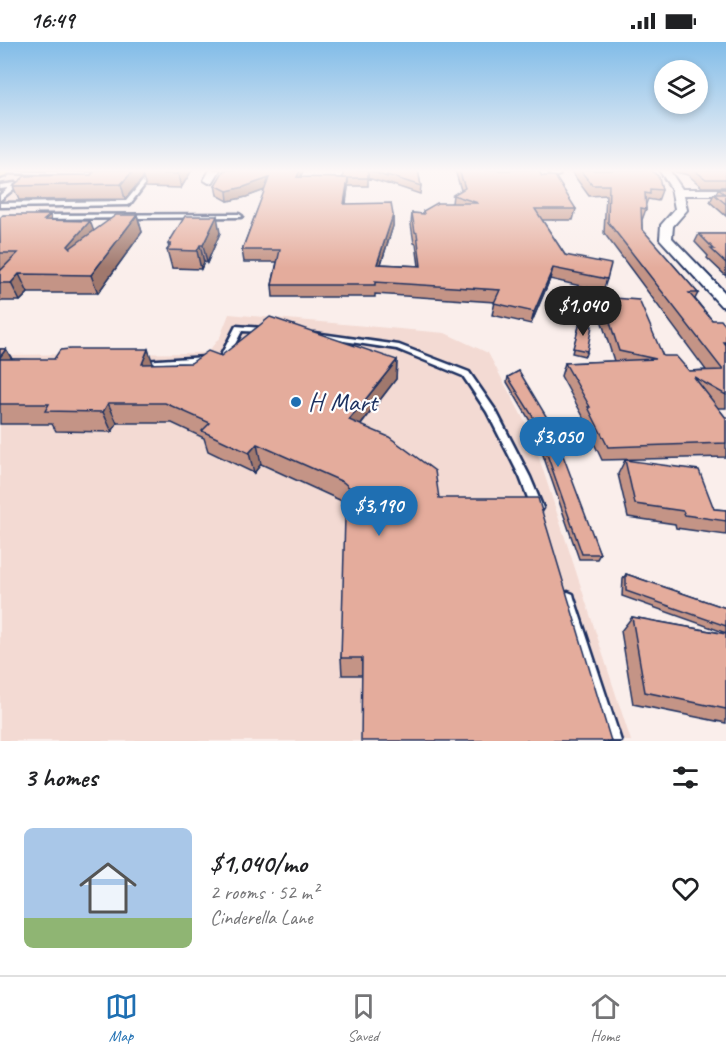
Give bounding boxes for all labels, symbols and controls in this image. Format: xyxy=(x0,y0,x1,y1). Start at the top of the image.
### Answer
text: 16:49 xyxy=(30,7,74,35)
map controls xyxy=(654,60,708,114)
button: layers xyxy=(654,60,708,114)
pin: $1,040 xyxy=(534,286,632,337)
text: $1,040 xyxy=(559,293,607,318)
place label: H Mart xyxy=(308,386,379,419)
marker: H Mart xyxy=(289,395,303,409)
pin: $3,050 xyxy=(509,417,607,468)
text: $3,050 xyxy=(534,424,582,449)
pin: $3,190 xyxy=(330,486,428,537)
text: $3,190 xyxy=(355,493,403,518)
text: 3 homes xyxy=(24,761,97,794)
icon: filters xyxy=(669,761,702,794)
text: $1,040/mo xyxy=(210,847,307,880)
icon: home xyxy=(72,852,144,924)
icon: heart xyxy=(669,872,702,905)
text: 2 rooms · 52 m² xyxy=(210,880,318,905)
text: Cinderella Lane xyxy=(210,905,313,930)
tab: Map xyxy=(105,990,138,1046)
tab: Saved xyxy=(347,990,380,1046)
tab: Home xyxy=(589,990,622,1046)

